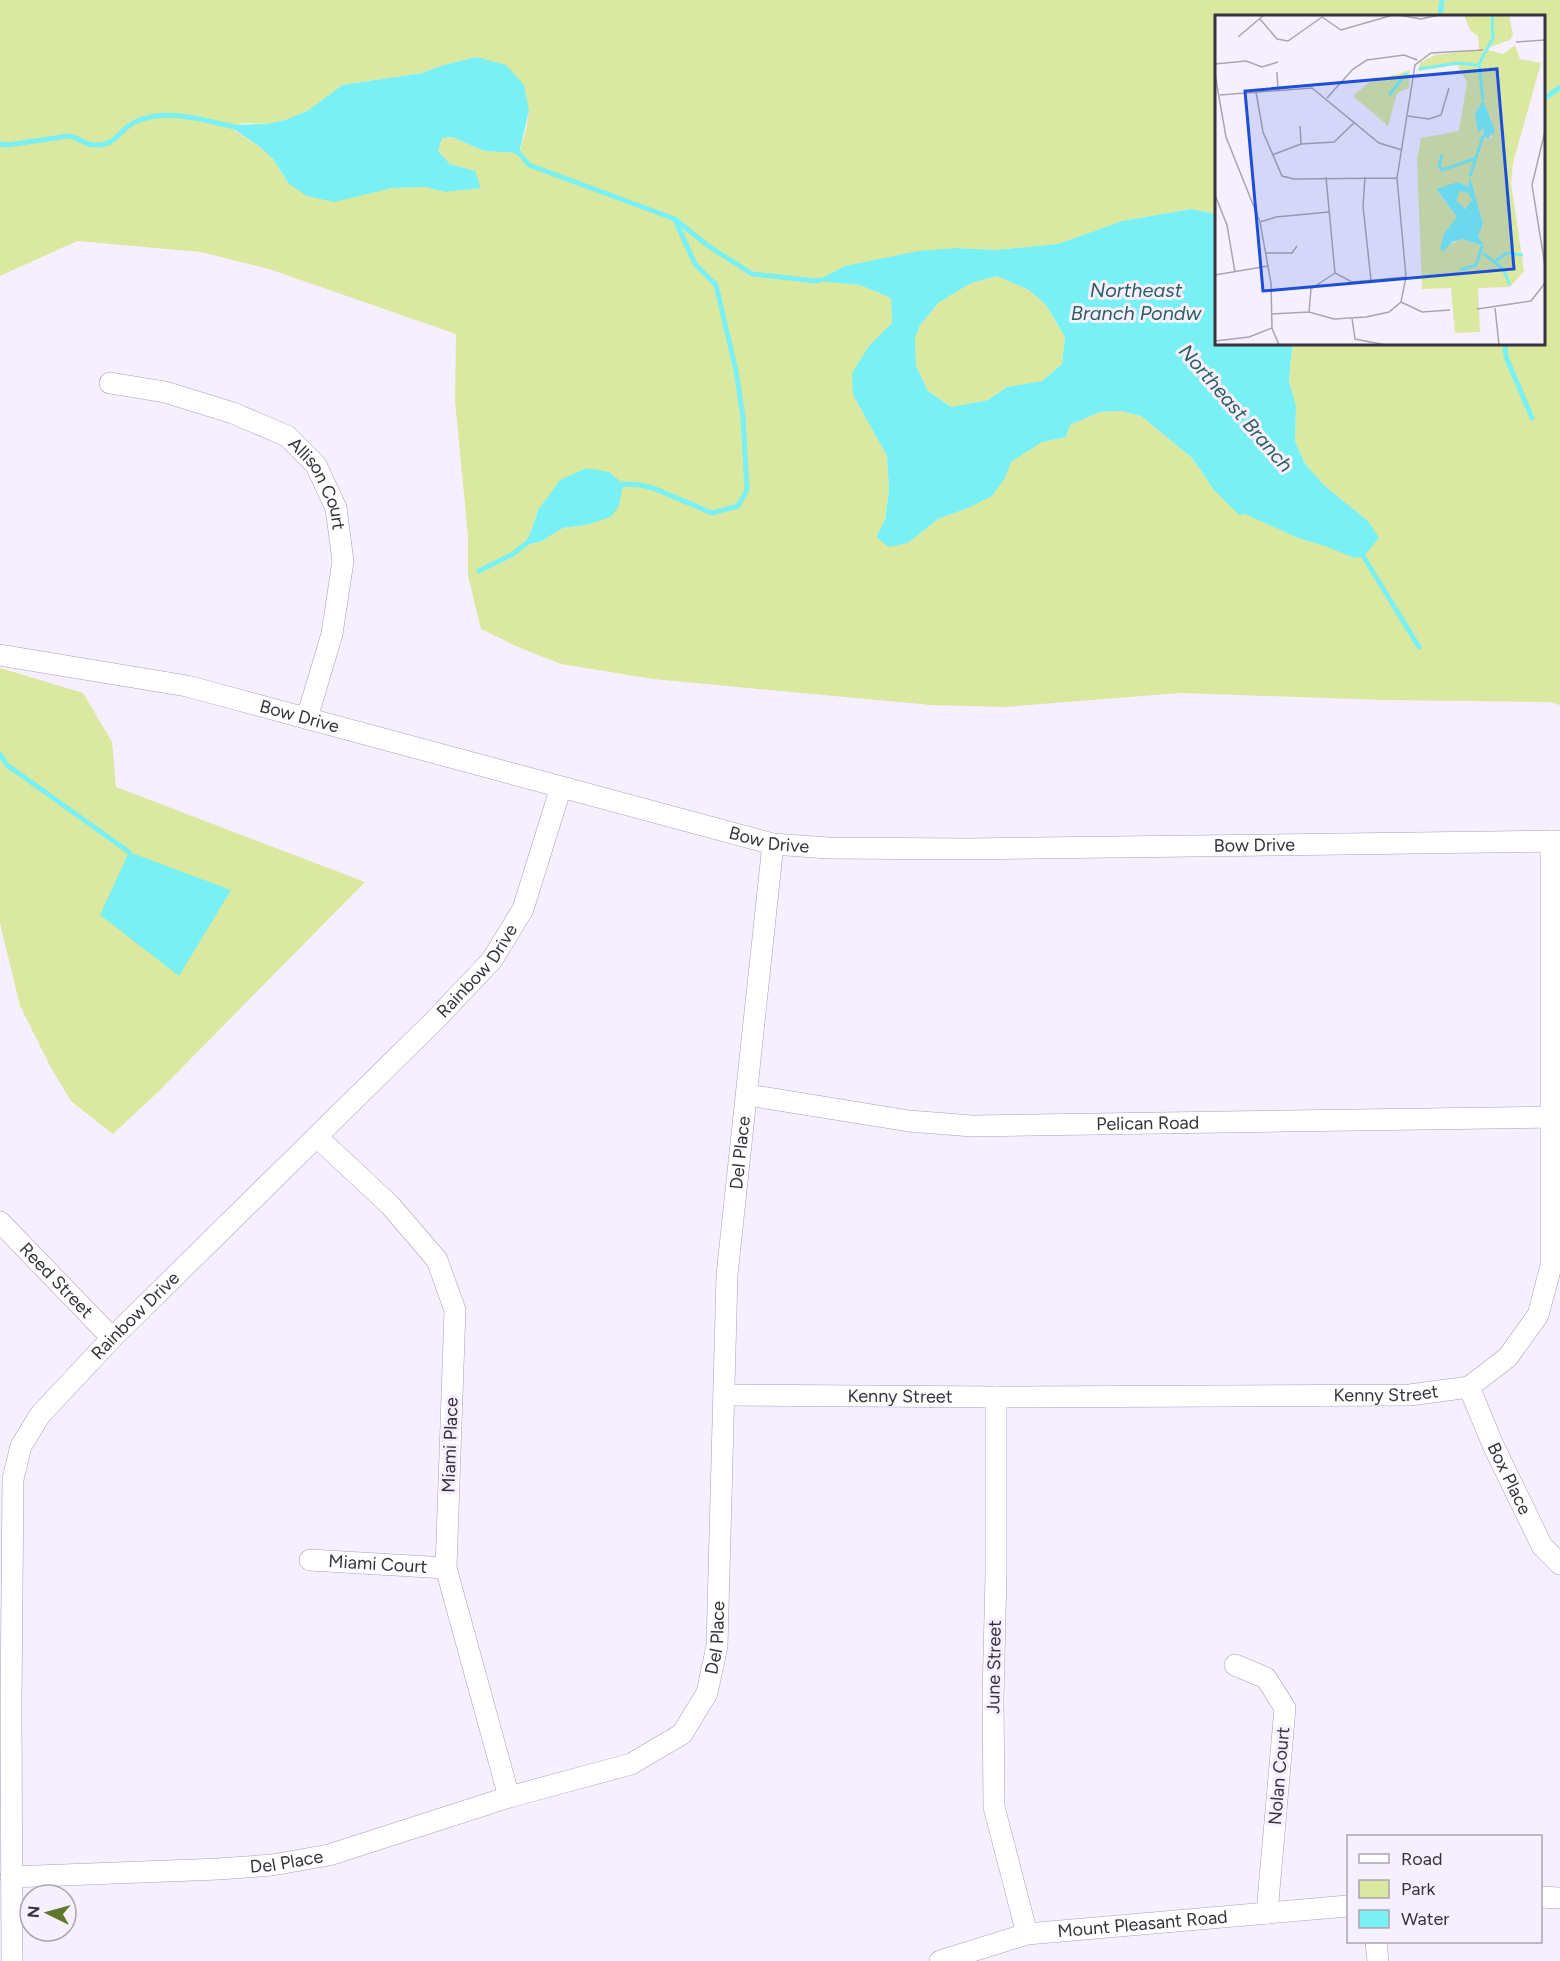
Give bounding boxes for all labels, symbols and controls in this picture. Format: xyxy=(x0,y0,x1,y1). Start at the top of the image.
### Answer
inset map xyxy=(1215,15,1545,345)
water label: Northeast Branch Pondw xyxy=(1071,278,1203,325)
water label: Northeast Branch xyxy=(1174,339,1298,477)
street label: Allison Court xyxy=(284,433,350,531)
street label: Bow Drive xyxy=(257,695,342,738)
street label: Bow Drive xyxy=(726,822,810,858)
street label: Bow Drive xyxy=(1213,834,1295,857)
street label: Rainbow Drive xyxy=(432,920,522,1022)
street label: Pelican Road xyxy=(1096,1111,1199,1135)
street label: Del Place xyxy=(725,1115,755,1191)
street label: Reed Street xyxy=(15,1238,98,1323)
street label: Rainbow Drive xyxy=(86,1267,184,1364)
street label: Kenny Street xyxy=(1333,1380,1440,1406)
street label: Kenny Street xyxy=(847,1385,953,1408)
street label: Miami Place xyxy=(437,1397,463,1493)
street label: Box Place xyxy=(1482,1439,1536,1518)
street label: Miami Court xyxy=(328,1550,428,1578)
street label: Del Place xyxy=(700,1601,729,1676)
street label: June Street xyxy=(982,1620,1006,1714)
street label: Nolan Court xyxy=(1264,1726,1294,1826)
legend xyxy=(1347,1835,1542,1943)
street label: Del Place xyxy=(249,1845,325,1878)
text: Road xyxy=(1401,1848,1442,1870)
text: Park xyxy=(1401,1878,1436,1900)
north arrow xyxy=(18,1883,78,1943)
text: N xyxy=(24,1905,44,1919)
street label: Mount Pleasant Road xyxy=(1056,1906,1229,1942)
text: Water xyxy=(1401,1908,1449,1930)

